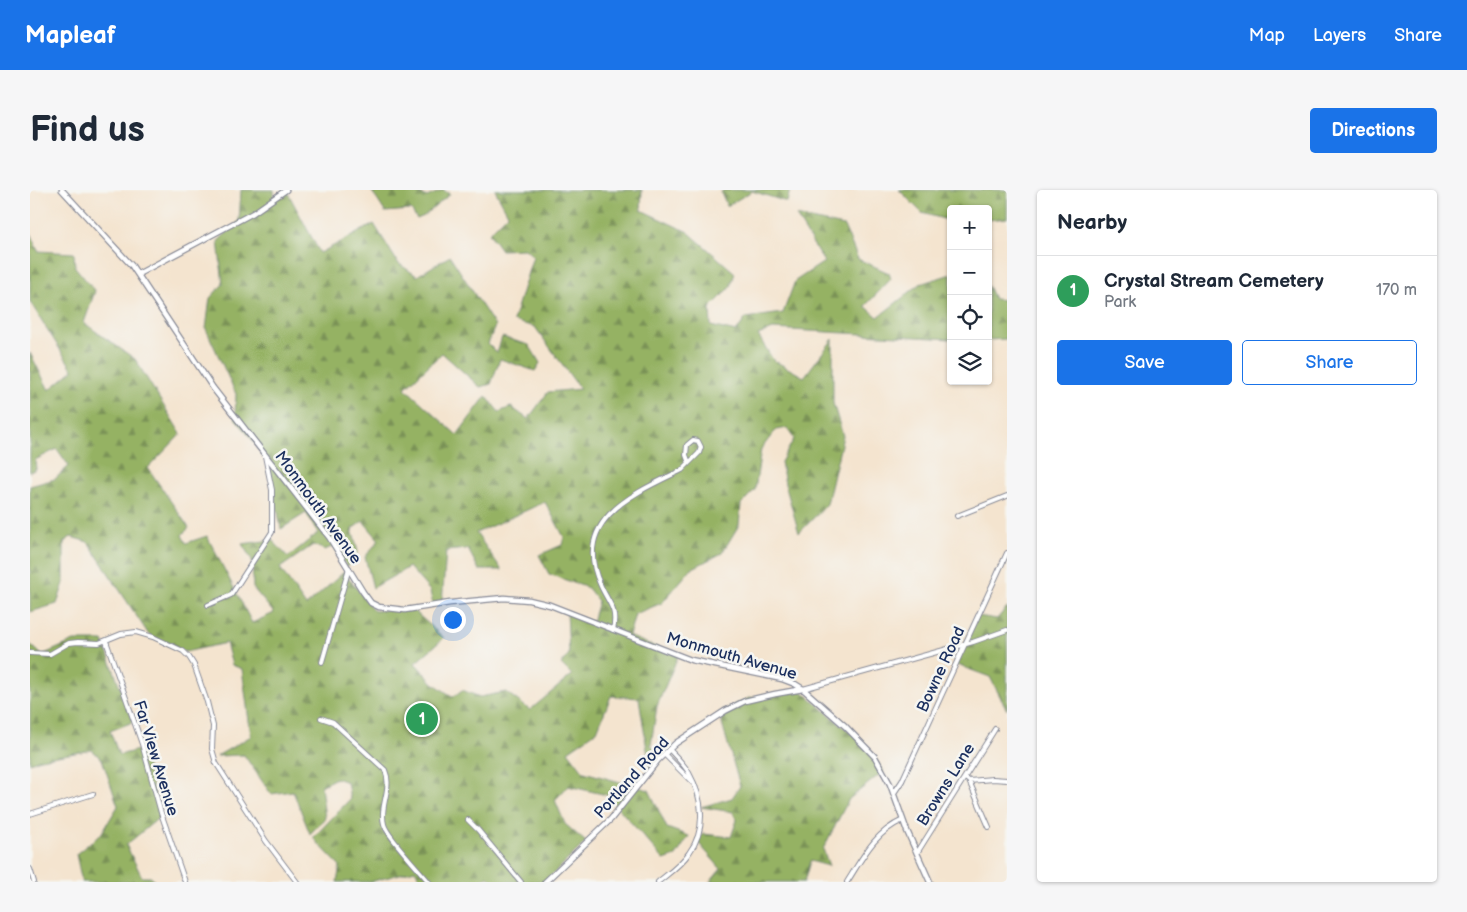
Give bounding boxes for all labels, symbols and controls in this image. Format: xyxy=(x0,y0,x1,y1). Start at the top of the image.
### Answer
text: Mapleaf xyxy=(25,21,116,50)
text: Map xyxy=(1249,25,1285,46)
text: Layers xyxy=(1313,25,1366,46)
text: Share xyxy=(1394,25,1442,46)
button: Directions xyxy=(1310,108,1437,153)
text: Find us xyxy=(30,109,145,152)
map controls xyxy=(947,205,992,385)
button: + xyxy=(947,205,992,250)
text: Nearby xyxy=(1057,210,1127,235)
button: − xyxy=(947,250,992,295)
text: Crystal Stream Cemetery xyxy=(1104,270,1324,293)
text: 1 xyxy=(1070,281,1076,300)
text: 170 m xyxy=(1376,281,1417,300)
text: Park xyxy=(1104,293,1136,312)
button: locate xyxy=(947,295,992,340)
button: layers xyxy=(947,340,992,385)
button: Save xyxy=(1057,340,1232,385)
button: Share xyxy=(1242,340,1417,385)
street label: Monmouth Avenue xyxy=(270,448,365,568)
your location xyxy=(440,607,466,633)
street label: Bowne Road xyxy=(913,624,969,715)
street label: Monmouth Avenue xyxy=(664,629,799,684)
street label: Far View Avenue xyxy=(129,698,182,819)
pin: 1 xyxy=(406,700,438,738)
street label: Portland Road xyxy=(591,733,674,823)
street label: Browns Lane xyxy=(913,740,979,830)

